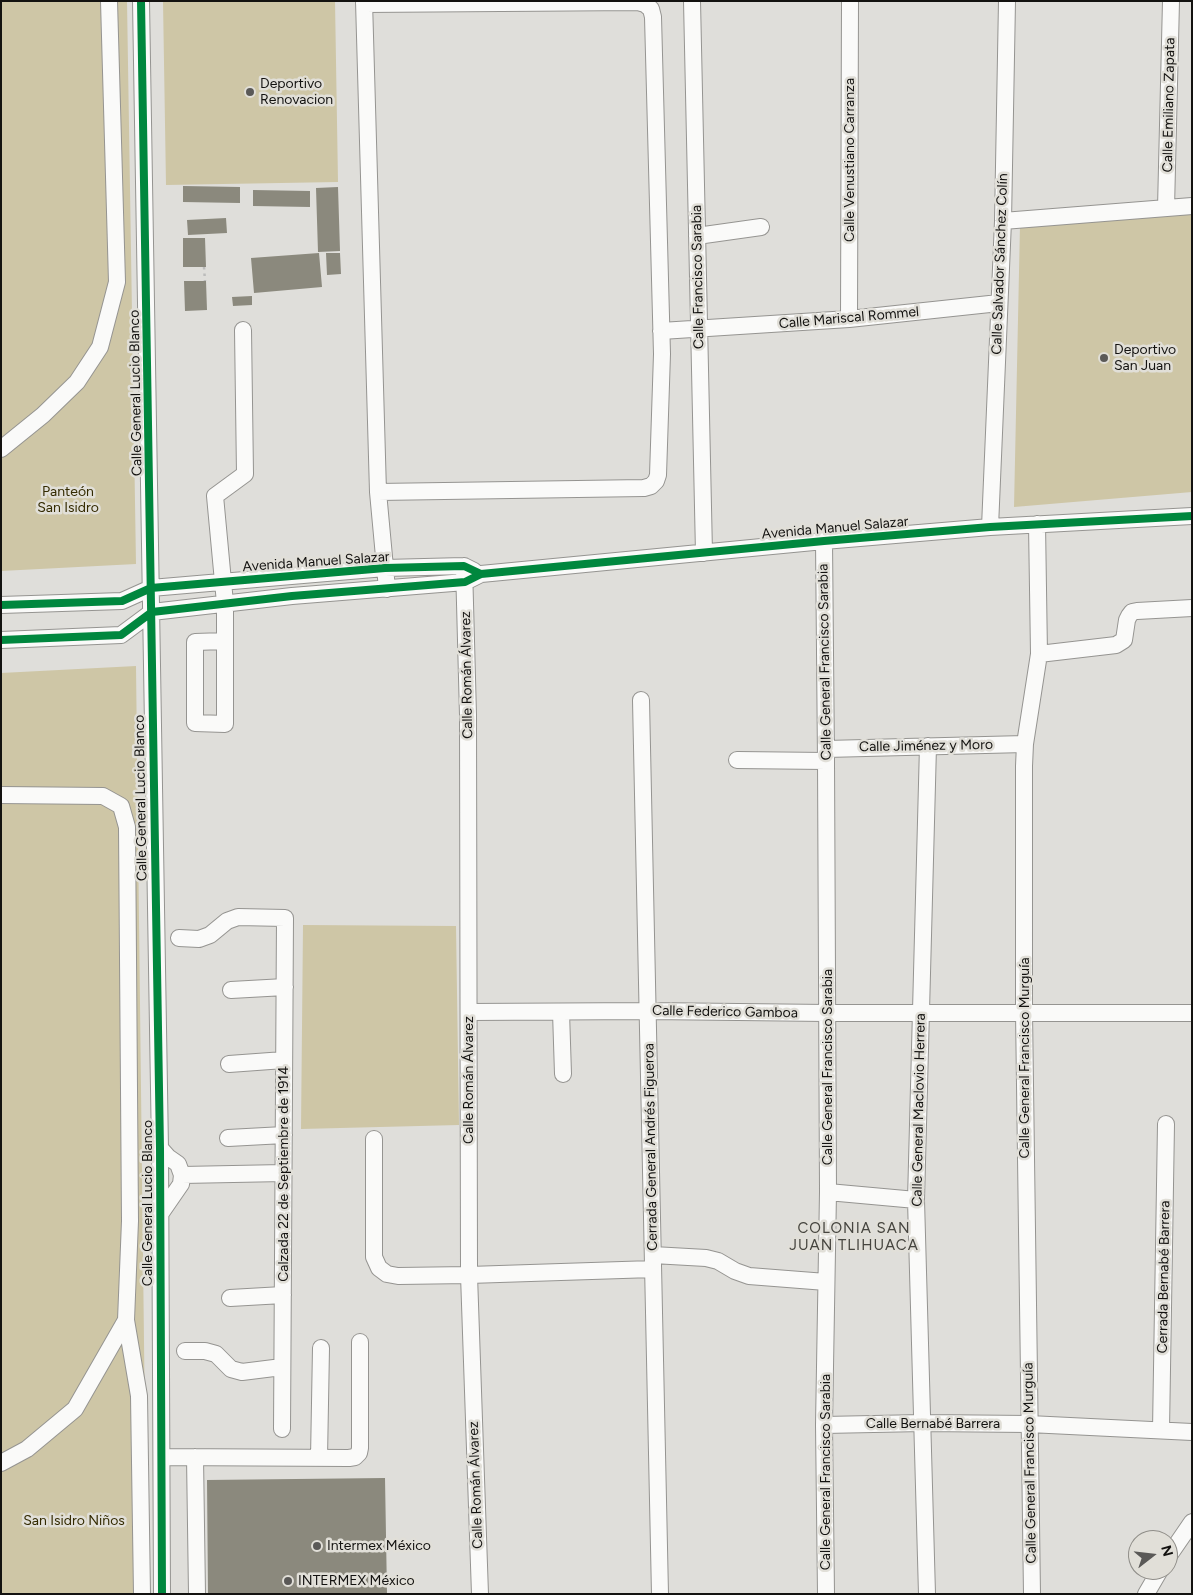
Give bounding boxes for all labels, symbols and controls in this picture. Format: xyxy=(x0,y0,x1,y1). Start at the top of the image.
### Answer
street label: Calle Emiliano Zapata xyxy=(1159,37,1179,173)
place label: Deportivo Renovacion xyxy=(260,76,333,108)
street label: Calle Venustiano Carranza xyxy=(842,78,858,242)
marker: Deportivo Renovacion xyxy=(244,86,256,98)
street label: Calle Salvador Sánchez Colín xyxy=(988,173,1012,355)
street label: Calle Francisco Sarabia xyxy=(688,205,708,349)
street label: Calle Mariscal Rommel xyxy=(778,304,920,332)
street label: Calle General Lucio Blanco xyxy=(126,310,146,476)
place label: Deportivo San Juan xyxy=(1114,342,1176,374)
marker: Deportivo San Juan xyxy=(1098,352,1110,364)
park label: Panteón San Isidro xyxy=(37,484,99,516)
street label: Avenida Manuel Salazar xyxy=(761,513,909,543)
street label: Avenida Manuel Salazar xyxy=(242,548,390,576)
street label: Calle General Francisco Sarabia xyxy=(815,564,835,760)
street label: Calle Román Álvarez xyxy=(457,611,477,739)
street label: Calle General Lucio Blanco xyxy=(131,715,151,881)
street label: Calle Jiménez y Moro xyxy=(859,736,993,756)
street label: Calle General Francisco Murguía xyxy=(1017,957,1033,1159)
street label: Calle General Francisco Sarabia xyxy=(820,969,836,1165)
street label: Calle Federico Gamboa xyxy=(652,1002,798,1022)
street label: Calle General Maclovio Herrera xyxy=(909,1013,929,1207)
street label: Calle Román Álvarez xyxy=(461,1016,477,1144)
street label: Cerrada General Andrés Figueroa xyxy=(641,1043,661,1251)
street label: Calzada 22 de Septiembre de 1914 xyxy=(276,1066,292,1282)
street label: Calle General Lucio Blanco xyxy=(140,1120,156,1286)
street label: Cerrada Bernabé Barrera xyxy=(1154,1200,1174,1354)
district label: COLONIA SAN JUAN TLIHUACA xyxy=(788,1220,920,1255)
street label: Calle General Francisco Murguía xyxy=(1020,1362,1040,1564)
street label: Calle General Francisco Sarabia xyxy=(818,1374,834,1570)
street label: Calle Bernabé Barrera xyxy=(866,1416,1000,1432)
street label: Calle Román Álvarez xyxy=(465,1421,487,1549)
park label: San Isidro Niños xyxy=(23,1513,125,1529)
north arrow xyxy=(1128,1530,1178,1580)
place label: Intermex México xyxy=(327,1538,431,1554)
marker: Intermex México xyxy=(311,1540,323,1552)
text: N xyxy=(1157,1543,1177,1559)
place label: INTERMEX México xyxy=(298,1573,415,1589)
marker: INTERMEX México xyxy=(282,1575,294,1587)

